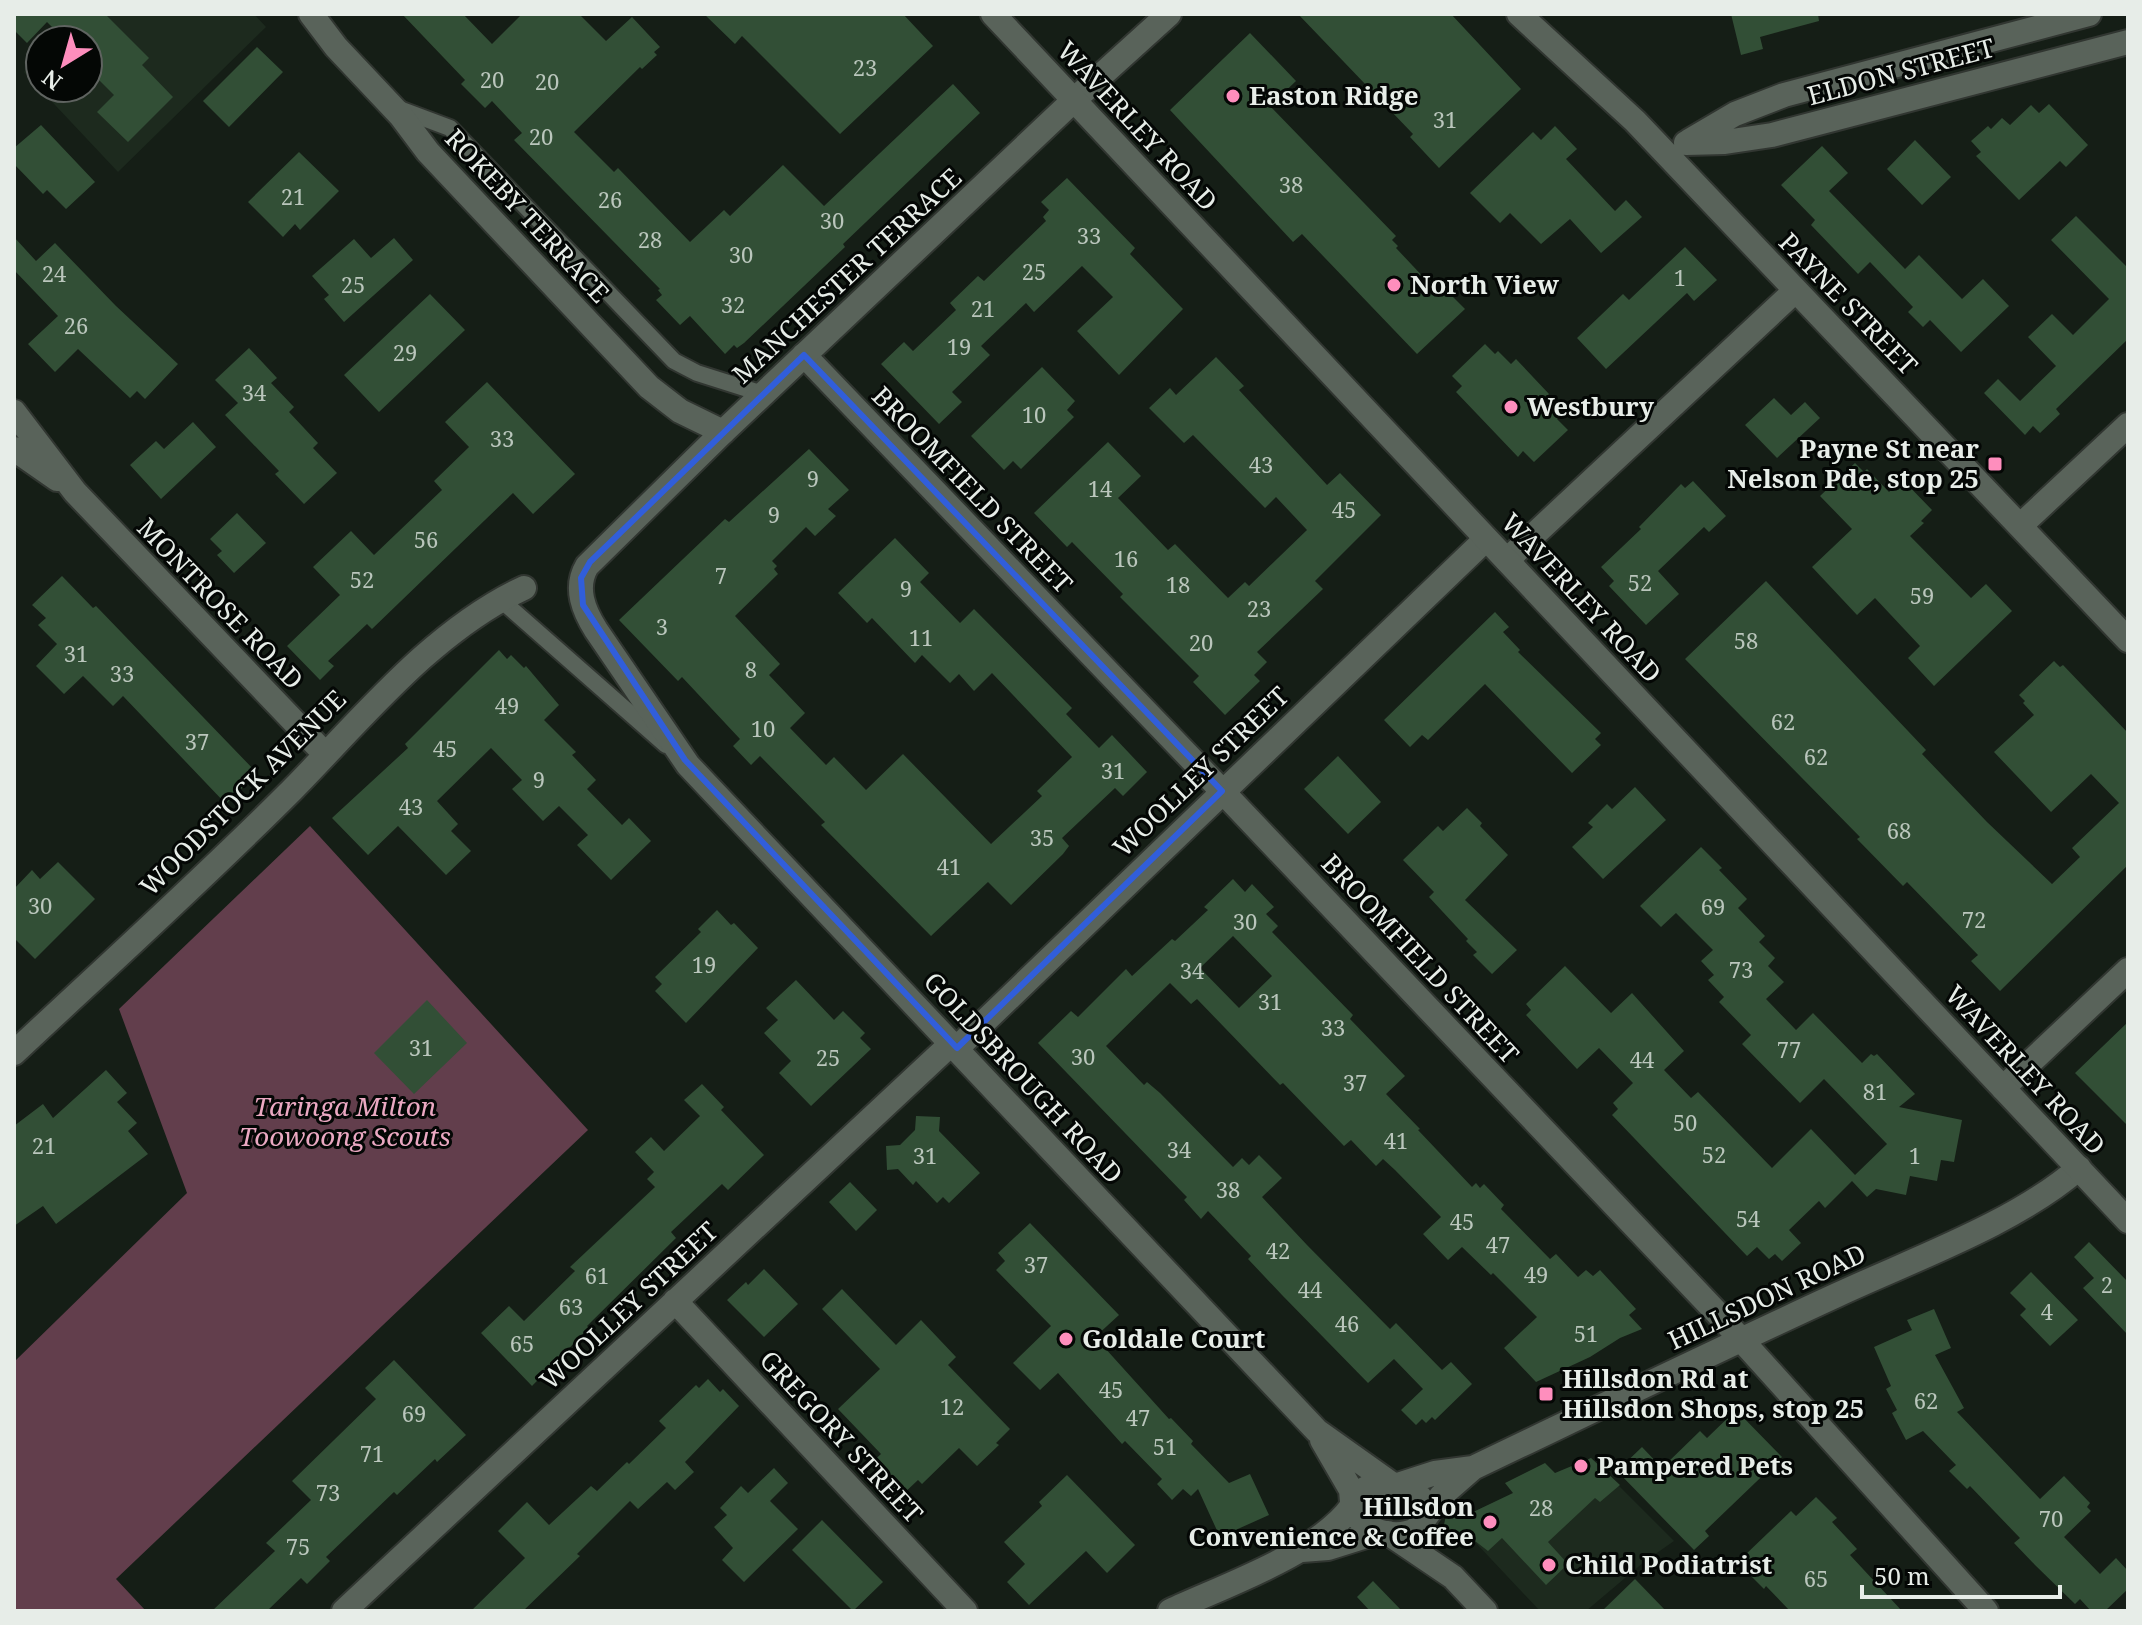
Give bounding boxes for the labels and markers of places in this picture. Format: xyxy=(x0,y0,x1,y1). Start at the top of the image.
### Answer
place label: Easton Ridge xyxy=(1249,77,1419,113)
marker: Easton Ridge xyxy=(1224,87,1242,105)
place label: North View xyxy=(1410,266,1560,302)
marker: North View xyxy=(1385,276,1403,294)
place label: Westbury xyxy=(1527,388,1655,424)
marker: Westbury xyxy=(1502,398,1520,416)
place label: Payne St near Nelson Pde, stop 25 xyxy=(1727,430,1979,496)
marker: Payne St near Nelson Pde, stop 25 xyxy=(1986,455,2004,473)
place label: Goldale Court xyxy=(1082,1320,1266,1356)
marker: Goldale Court xyxy=(1057,1330,1075,1348)
place label: Hillsdon Rd at Hillsdon Shops, stop 25 xyxy=(1562,1360,1864,1426)
marker: Hillsdon Rd at Hillsdon Shops, stop 25 xyxy=(1537,1385,1555,1403)
place label: Pampered Pets xyxy=(1597,1447,1793,1483)
marker: Pampered Pets xyxy=(1572,1457,1590,1475)
place label: Hillsdon Convenience & Coffee xyxy=(1188,1488,1474,1554)
marker: Hillsdon Convenience & Coffee xyxy=(1481,1513,1499,1531)
place label: Child Podiatrist xyxy=(1565,1546,1773,1582)
marker: Child Podiatrist xyxy=(1540,1556,1558,1574)

